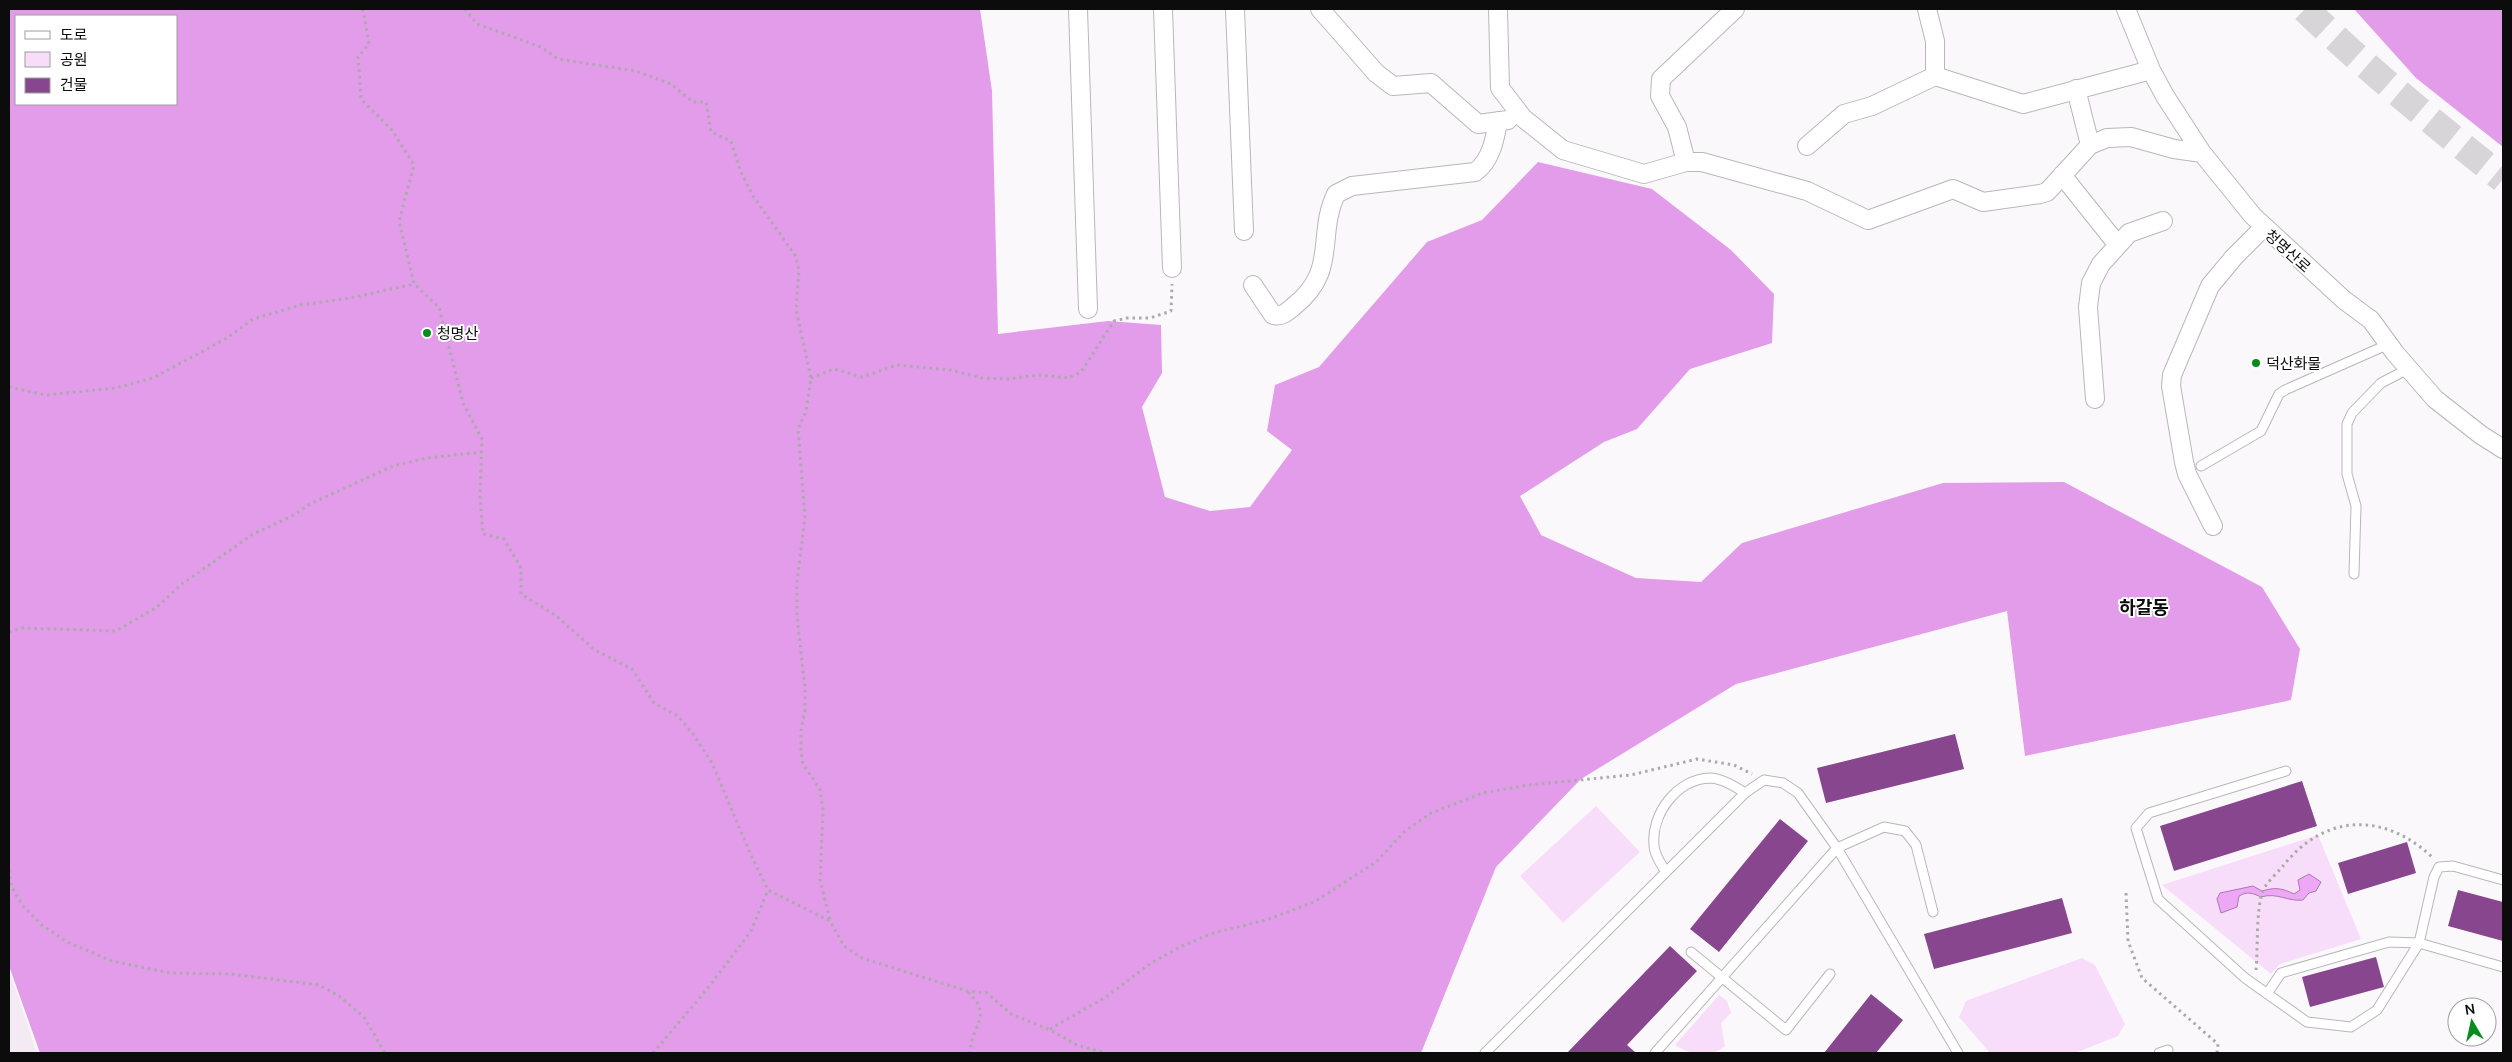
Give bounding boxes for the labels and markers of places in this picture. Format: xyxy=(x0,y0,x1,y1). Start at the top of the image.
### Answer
place label: 청명산 xyxy=(437,323,479,344)
marker: 청명산 xyxy=(421,327,433,339)
place label: 덕산화물 xyxy=(2266,353,2321,374)
marker: 덕산화물 xyxy=(2250,357,2262,369)

